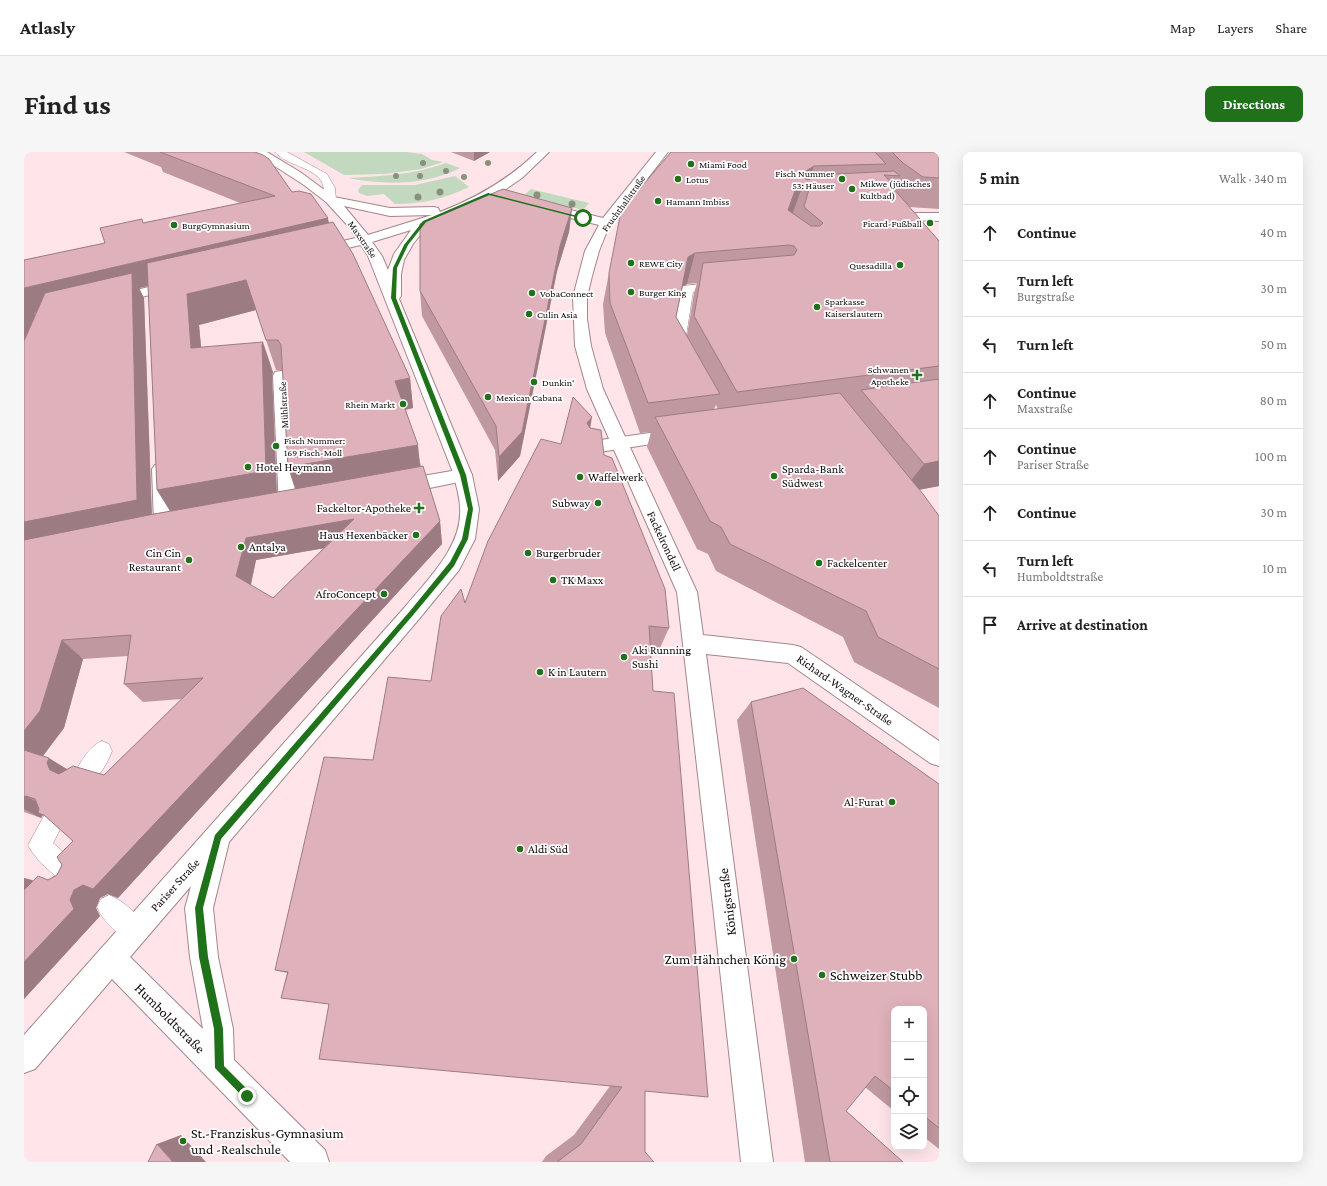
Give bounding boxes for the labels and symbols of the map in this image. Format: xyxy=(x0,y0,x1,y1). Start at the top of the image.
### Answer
marker: Miami Food xyxy=(686,159,696,169)
place label: Miami Food xyxy=(699,159,748,170)
place label: Fisch Nummer 53: Häuser xyxy=(775,168,834,191)
street label: Fruchthallstraße xyxy=(599,172,648,234)
marker: Lotus xyxy=(673,174,683,184)
place label: Lotus xyxy=(686,174,709,185)
marker: Fisch Nummer 53: Häuser xyxy=(837,174,847,184)
place label: Mikwe (jüdisches Kultbad) xyxy=(860,178,930,202)
marker: Mikwe (jüdisches Kultbad) xyxy=(847,184,857,194)
marker: Hamann Imbiss xyxy=(653,196,663,206)
place label: Hamann Imbiss xyxy=(666,196,729,207)
route start xyxy=(574,209,592,227)
place label: Picard-Fußball xyxy=(863,218,922,229)
marker: Picard-Fußball xyxy=(925,218,935,228)
street label: Maxstraße xyxy=(346,219,380,260)
marker: BurgGymnasium xyxy=(169,220,179,230)
place label: BurgGymnasium xyxy=(182,220,250,231)
marker: REWE City xyxy=(626,258,636,268)
place label: REWE City xyxy=(639,258,683,269)
place label: Quesadilla xyxy=(849,260,892,271)
marker: Quesadilla xyxy=(895,260,905,270)
marker: Burger King xyxy=(626,287,636,297)
place label: Burger King xyxy=(639,287,686,298)
marker: VobaConnect xyxy=(527,288,537,298)
place label: VobaConnect xyxy=(540,288,594,299)
place label: Sparkasse Kaiserslautern xyxy=(825,296,883,319)
marker: Sparkasse Kaiserslautern xyxy=(812,302,822,312)
marker: Culin Asia xyxy=(524,309,534,319)
place label: Culin Asia xyxy=(537,309,578,320)
place label: Schwanen Apotheke xyxy=(868,364,910,387)
marker: Schwanen Apotheke xyxy=(912,370,922,380)
marker: Dunkin' xyxy=(529,377,539,387)
place label: Dunkin' xyxy=(542,377,574,388)
street label: Mühlstraße xyxy=(277,381,290,429)
marker: Mexican Cabana xyxy=(483,392,493,402)
place label: Mexican Cabana xyxy=(496,392,563,403)
place label: Rhein Markt xyxy=(345,399,396,410)
marker: Rhein Markt xyxy=(398,399,408,409)
place label: Fisch Nummer: 169 Fisch-Moll xyxy=(284,435,345,458)
marker: Fisch Nummer: 169 Fisch-Moll xyxy=(271,441,281,451)
place label: Hotel Heymann xyxy=(256,460,332,474)
marker: Hotel Heymann xyxy=(243,462,253,472)
place label: Sparda-Bank Südwest xyxy=(782,462,844,490)
place label: Waffelwerk xyxy=(588,470,644,484)
marker: Sparda-Bank Südwest xyxy=(769,471,779,481)
marker: Waffelwerk xyxy=(575,472,585,482)
place label: Subway xyxy=(552,496,590,510)
marker: Subway xyxy=(593,498,603,508)
place label: Fackeltor-Apotheke xyxy=(317,501,411,515)
marker: Fackeltor-Apotheke xyxy=(414,503,424,513)
street label: Fackelrondell xyxy=(644,509,684,573)
place label: Haus Hexenbäcker xyxy=(319,528,409,542)
marker: Haus Hexenbäcker xyxy=(411,530,421,540)
place label: Antalya xyxy=(249,540,286,554)
marker: Antalya xyxy=(236,542,246,552)
place label: Cin Cin Restaurant xyxy=(129,546,182,574)
place label: Burgerbruder xyxy=(536,546,602,560)
marker: Burgerbruder xyxy=(523,548,533,558)
marker: Cin Cin Restaurant xyxy=(184,555,194,565)
place label: Fackelcenter xyxy=(827,556,888,570)
marker: Fackelcenter xyxy=(814,558,824,568)
place label: TK Maxx xyxy=(561,573,604,587)
marker: TK Maxx xyxy=(548,575,558,585)
place label: AfroConcept xyxy=(316,587,377,601)
marker: AfroConcept xyxy=(379,589,389,599)
place label: Aki Running Sushi xyxy=(632,643,691,671)
street label: Richard-Wagner-Straße xyxy=(794,651,896,729)
marker: Aki Running Sushi xyxy=(619,652,629,662)
place label: K in Lautern xyxy=(548,665,607,679)
marker: K in Lautern xyxy=(535,667,545,677)
place label: Al-Furat xyxy=(844,795,885,809)
marker: Al-Furat xyxy=(887,797,897,807)
place label: Aldi Süd xyxy=(528,842,569,856)
marker: Aldi Süd xyxy=(515,844,525,854)
street label: Pariser Straße xyxy=(148,856,202,914)
street label: Königstraße xyxy=(715,867,739,937)
place label: Zum Hähnchen König xyxy=(665,951,786,967)
marker: Zum Hähnchen König xyxy=(789,954,799,964)
place label: Schweizer Stubb xyxy=(830,967,922,983)
marker: Schweizer Stubb xyxy=(817,970,827,980)
street label: Humboldtstraße xyxy=(132,980,208,1056)
route end xyxy=(238,1087,256,1105)
place label: St.-Franziskus-Gymnasium und -Realschule xyxy=(191,1125,344,1157)
marker: St.-Franziskus-Gymnasium und -Realschule xyxy=(178,1136,188,1146)

